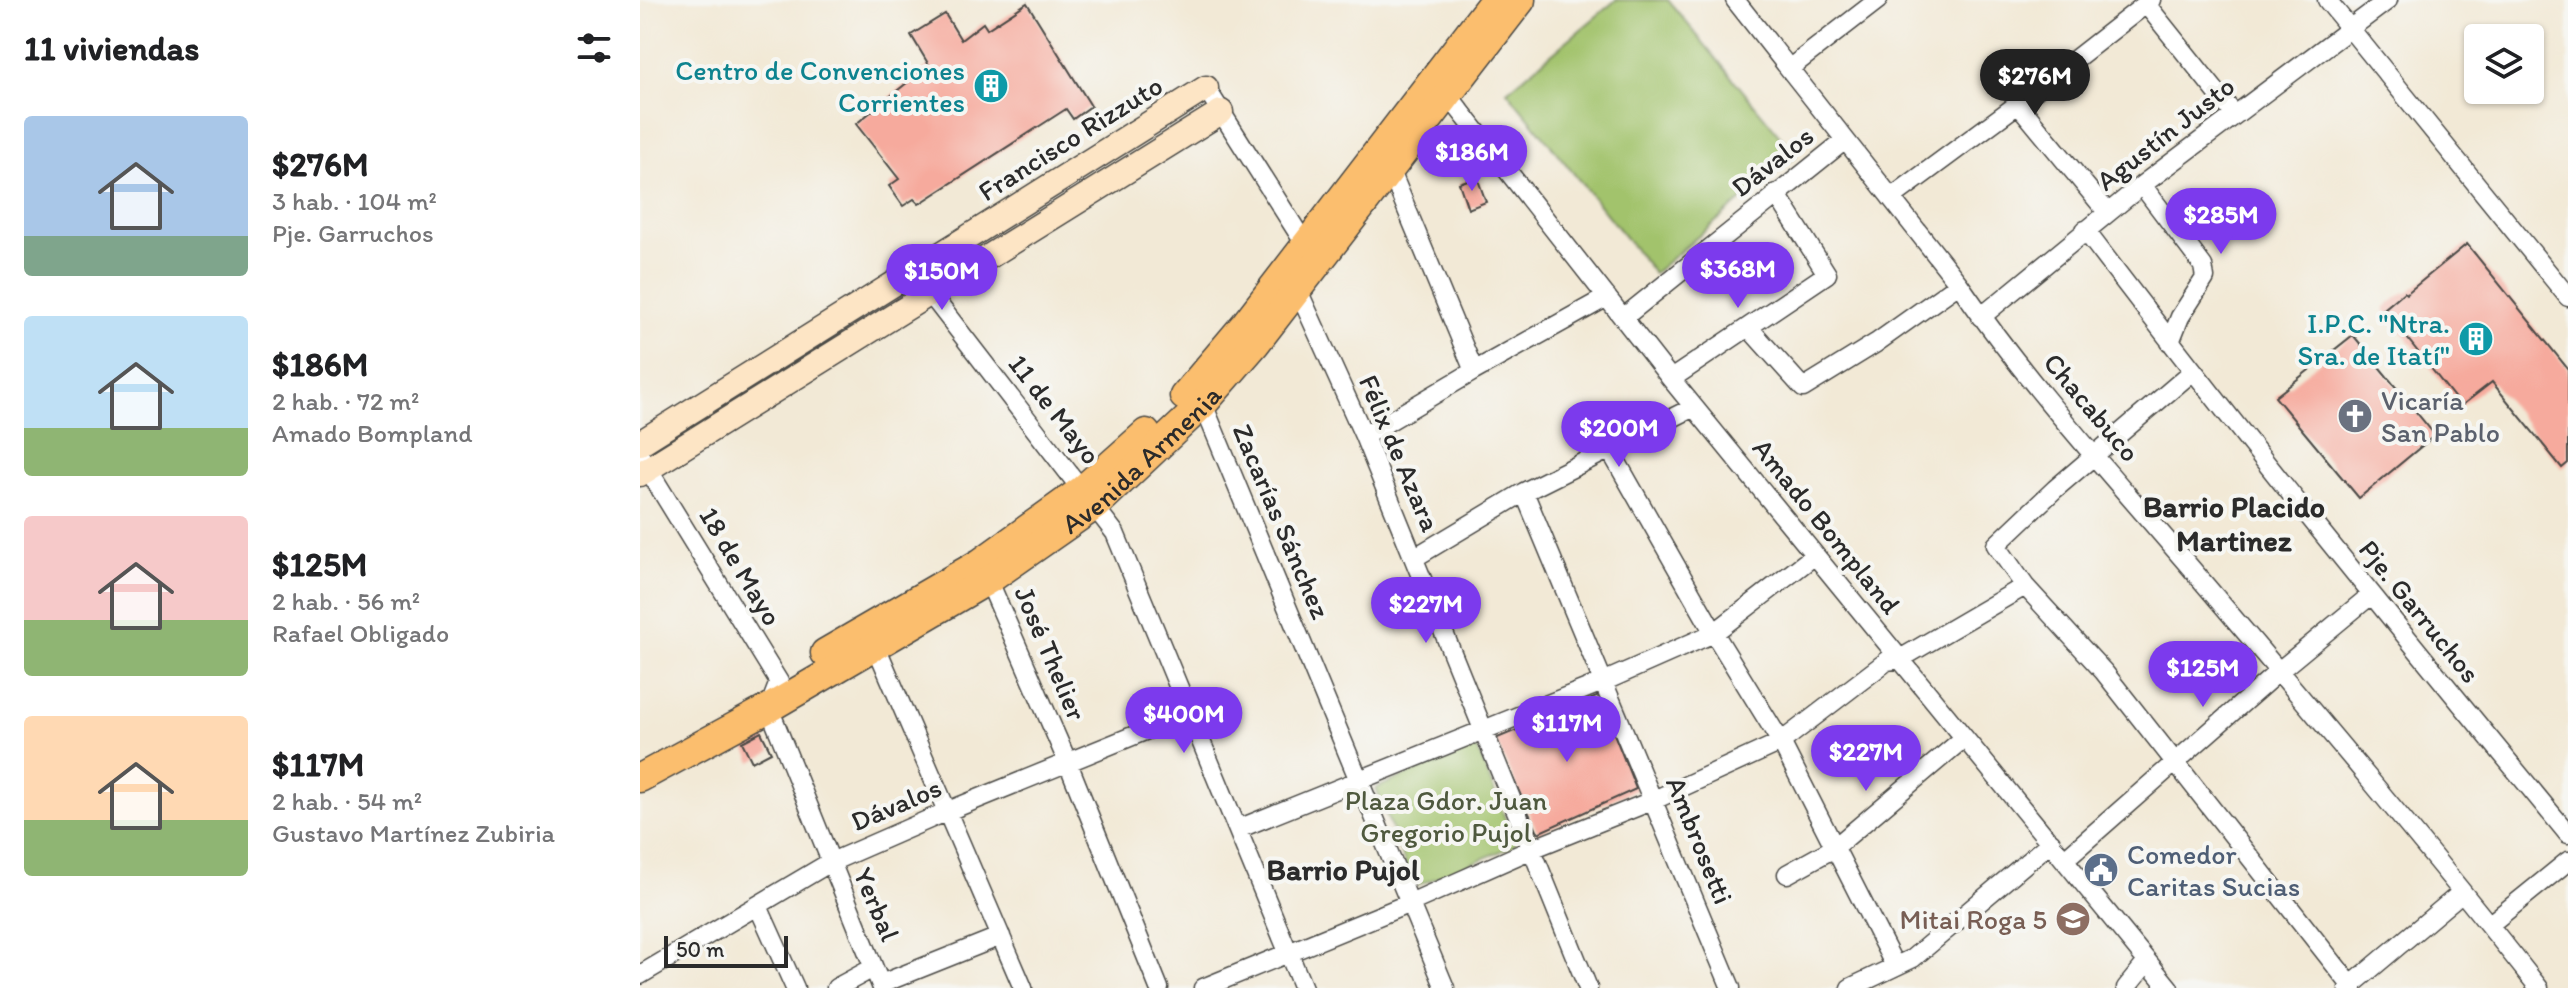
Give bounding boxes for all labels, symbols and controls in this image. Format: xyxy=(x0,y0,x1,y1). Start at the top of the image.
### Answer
map controls xyxy=(2464,24,2544,104)
button: layers xyxy=(2464,24,2544,104)
icon: filters xyxy=(572,26,616,70)
text: 11 viviendas xyxy=(24,28,199,69)
pin: $276M xyxy=(1979,49,2091,117)
place label: Centro de Convenciones Corrientes xyxy=(675,53,965,119)
text: $276M xyxy=(1998,59,2072,91)
building icon: Centro de Convenciones Corrientes xyxy=(972,67,1010,105)
street label: Francisco Rizzuto xyxy=(972,68,1168,208)
street label: Agustín Justo xyxy=(2089,68,2241,198)
street label: Dávalos xyxy=(1724,118,1820,204)
pin: $186M xyxy=(1416,125,1528,193)
text: $186M xyxy=(1435,135,1509,167)
text: $276M xyxy=(272,144,369,185)
icon: home xyxy=(88,148,184,244)
text: 3 hab. · 104 m² xyxy=(272,185,437,217)
pin: $285M xyxy=(2165,188,2277,256)
text: $285M xyxy=(2183,198,2259,230)
text: Pje. Garruchos xyxy=(272,217,434,249)
pin: $368M xyxy=(1682,242,1794,310)
pin: $150M xyxy=(886,244,998,312)
text: $368M xyxy=(1700,252,1776,284)
text: $150M xyxy=(904,254,980,286)
place label: I.P.C. "Ntra. Sra. de Itatí" xyxy=(2297,306,2450,372)
building icon: I.P.C. "Ntra. Sra. de Itatí" xyxy=(2457,320,2495,358)
text: $186M xyxy=(272,344,368,385)
street label: Chacabuco xyxy=(2037,346,2147,468)
street label: 11 de Mayo xyxy=(1001,347,1109,471)
icon: home xyxy=(88,348,184,444)
street label: Félix de Azara xyxy=(1352,370,1448,537)
street label: Avenida Armenia xyxy=(1055,378,1229,541)
place label: Vicaría San Pablo xyxy=(2381,383,2500,449)
text: 2 hab. · 72 m² xyxy=(272,385,419,417)
church icon: Vicaría San Pablo xyxy=(2336,397,2374,435)
pin: $200M xyxy=(1563,401,1675,469)
text: $200M xyxy=(1579,411,1659,443)
text: Amado Bompland xyxy=(272,417,473,449)
street label: Zacarías Sánchez xyxy=(1226,418,1338,624)
street label: Amado Bompland xyxy=(1746,431,1909,621)
district label: Barrio Placido Martinez xyxy=(2143,488,2325,559)
street label: 18 de Mayo xyxy=(692,500,790,632)
street label: Pje. Garruchos xyxy=(2352,533,2488,689)
text: $125M xyxy=(272,544,367,585)
icon: home xyxy=(88,548,184,644)
pin: $227M xyxy=(1370,577,1482,645)
street label: José Thelier xyxy=(1008,581,1094,725)
text: 2 hab. · 56 m² xyxy=(272,585,420,617)
text: $227M xyxy=(1389,587,1463,619)
text: Rafael Obligado xyxy=(272,617,449,649)
pin: $125M xyxy=(2147,641,2259,709)
text: $125M xyxy=(2166,651,2240,683)
pin: $400M xyxy=(1128,687,1240,755)
pin: $117M xyxy=(1511,696,1623,764)
text: $400M xyxy=(1143,697,1225,729)
text: $117M xyxy=(1532,706,1602,738)
pin: $227M xyxy=(1810,725,1922,793)
text: $227M xyxy=(1829,735,1903,767)
text: $117M xyxy=(272,744,364,785)
icon: home xyxy=(88,748,184,844)
street label: Dávalos xyxy=(846,770,946,838)
street label: Ambrosetti xyxy=(1659,771,1741,909)
park label: Plaza Gdor. Juan Gregorio Pujol xyxy=(1345,783,1547,849)
text: 2 hab. · 54 m² xyxy=(272,785,422,817)
text: Gustavo Martínez Zubiria xyxy=(272,817,555,849)
place label: Comedor Caritas Sucias xyxy=(2127,837,2300,903)
district label: Barrio Pujol xyxy=(1267,851,1420,888)
public building icon: Comedor Caritas Sucias xyxy=(2082,851,2120,889)
street label: Yerbal xyxy=(846,862,908,946)
school or university icon: Mitai Roga 5 xyxy=(2054,900,2092,938)
place label: Mitai Roga 5 xyxy=(1899,902,2047,936)
scale bar xyxy=(664,932,788,968)
text: 50 m xyxy=(676,936,725,963)

